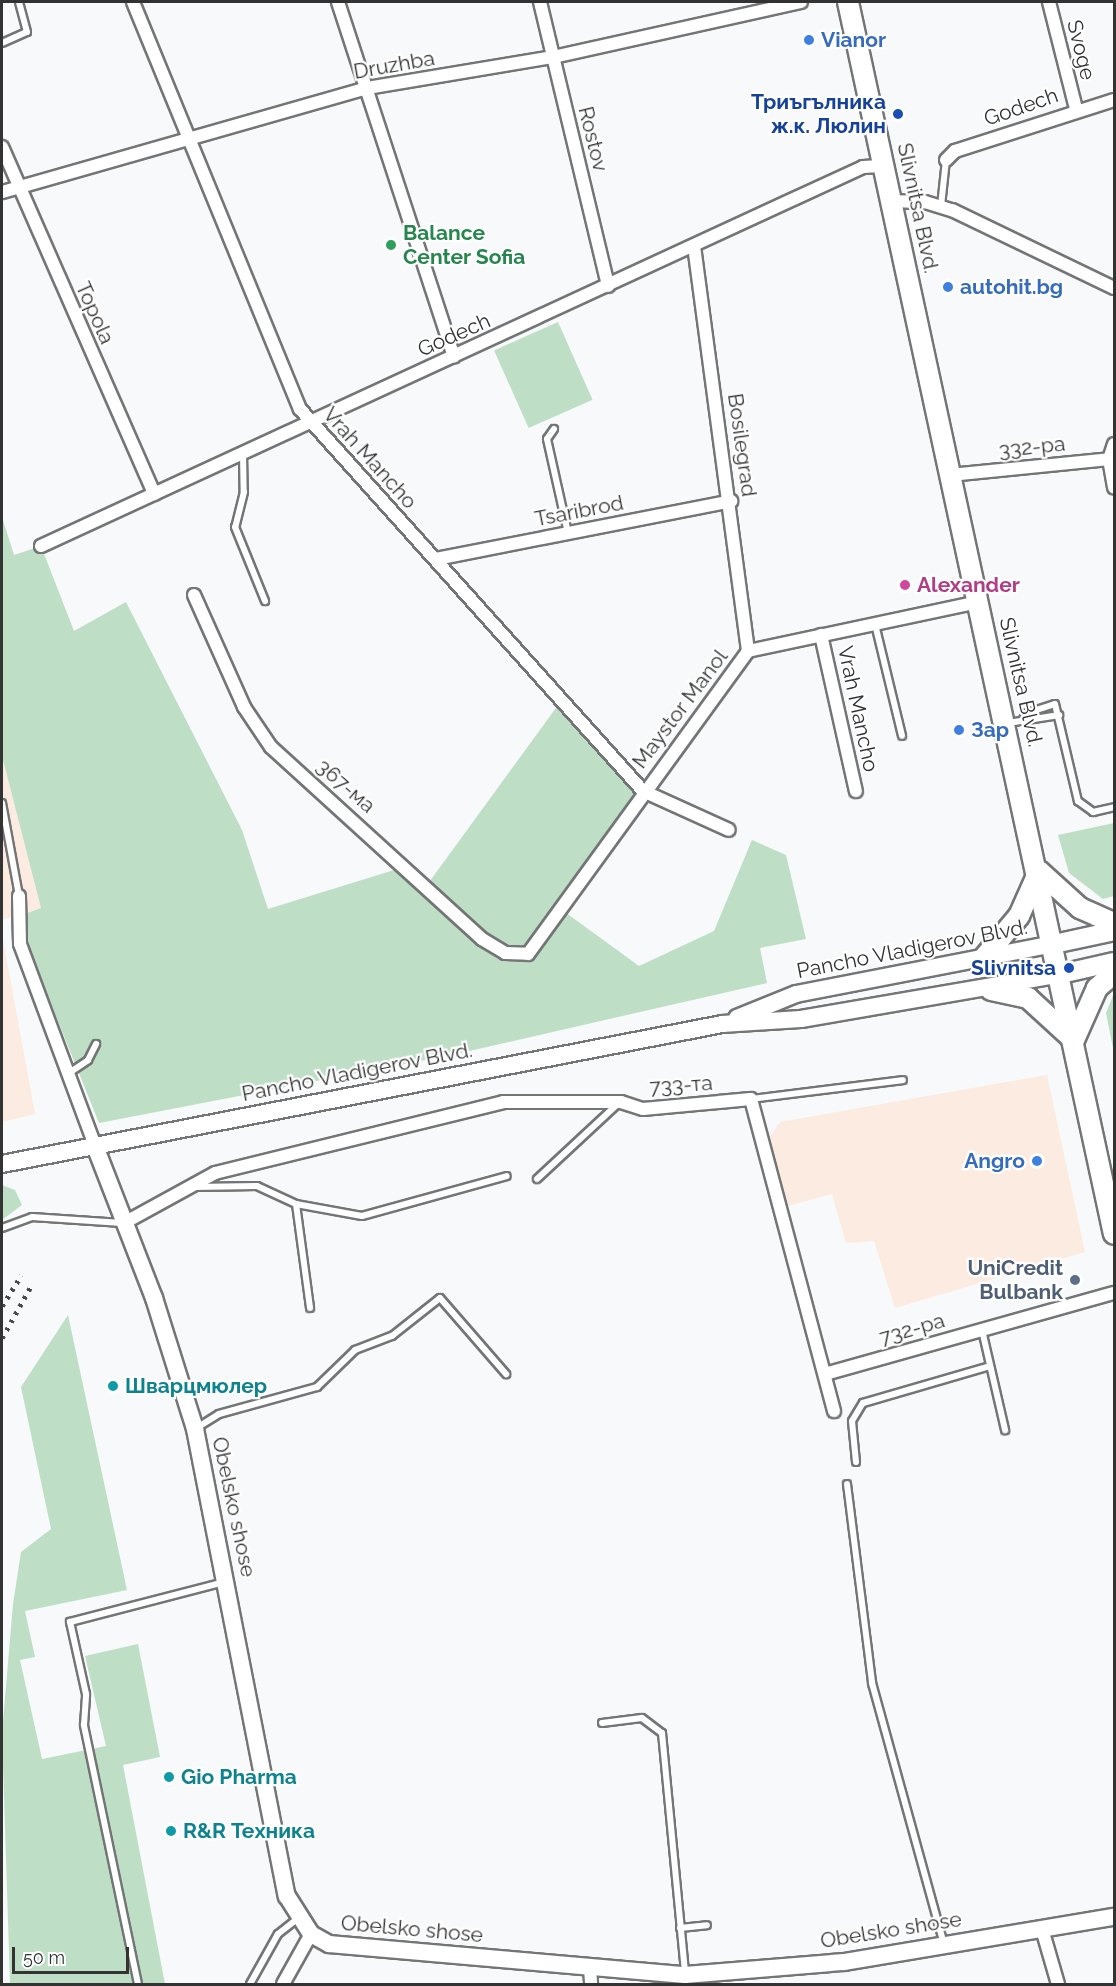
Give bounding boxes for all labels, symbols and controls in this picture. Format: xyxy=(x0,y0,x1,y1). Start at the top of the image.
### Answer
street label: Svoge xyxy=(1061,17,1101,83)
place label: Vianor xyxy=(821,27,886,53)
marker: Vianor xyxy=(802,33,816,47)
street label: Druzhba xyxy=(352,45,436,85)
street label: Godech xyxy=(981,83,1061,131)
place label: Триъгълника ж.к. Люлин xyxy=(751,89,886,139)
street label: Rostov xyxy=(573,104,613,174)
marker: Триъгълника ж.к. Люлин xyxy=(891,107,905,121)
street label: Slivnitsa Blvd. xyxy=(892,141,944,275)
place label: Balance Center Sofia xyxy=(403,220,526,270)
marker: Balance Center Sofia xyxy=(384,238,398,252)
place label: autohit.bg xyxy=(960,274,1063,300)
street label: Topola xyxy=(70,278,120,348)
marker: autohit.bg xyxy=(941,280,955,294)
street label: Godech xyxy=(414,308,494,362)
street label: Bosilegrad xyxy=(722,392,762,498)
street label: Vrah Mancho xyxy=(318,402,422,514)
street label: 332-ра xyxy=(998,431,1066,463)
street label: Tsaribrod xyxy=(533,490,625,532)
place label: Alexander xyxy=(917,572,1020,598)
marker: Alexander xyxy=(898,578,912,592)
street label: Slivnitsa Blvd. xyxy=(994,615,1048,749)
street label: Maystor Manol xyxy=(627,644,733,774)
street label: Vrah Mancho xyxy=(832,644,884,774)
place label: Зар xyxy=(971,717,1009,743)
marker: Зар xyxy=(952,723,966,737)
street label: 367-ма xyxy=(312,754,380,818)
street label: Pancho Vladigerov Blvd. xyxy=(794,914,1030,984)
place label: Slivnitsa xyxy=(971,955,1056,981)
marker: Slivnitsa xyxy=(1060,959,1078,977)
street label: Pancho Vladigerov Blvd. xyxy=(239,1037,475,1107)
street label: 733-та xyxy=(649,1070,713,1100)
place label: Angro xyxy=(964,1148,1025,1174)
marker: Angro xyxy=(1030,1154,1044,1168)
place label: UniCredit Bulbank xyxy=(968,1255,1063,1305)
marker: UniCredit Bulbank xyxy=(1068,1273,1082,1287)
street label: 732-ра xyxy=(876,1308,948,1350)
place label: Шварцмюлер xyxy=(125,1373,267,1399)
marker: Шварцмюлер xyxy=(106,1379,120,1393)
street label: Obelsko shose xyxy=(207,1435,261,1579)
place label: Gio Pharma xyxy=(181,1764,297,1790)
marker: Gio Pharma xyxy=(162,1770,176,1784)
place label: R&R Техника xyxy=(183,1818,315,1844)
marker: R&R Техника xyxy=(164,1824,178,1838)
street label: Obelsko shose xyxy=(819,1906,963,1954)
street label: Obelsko shose xyxy=(340,1910,484,1948)
scale bar xyxy=(15,1935,132,1973)
text: 50 m xyxy=(23,1947,65,1968)

